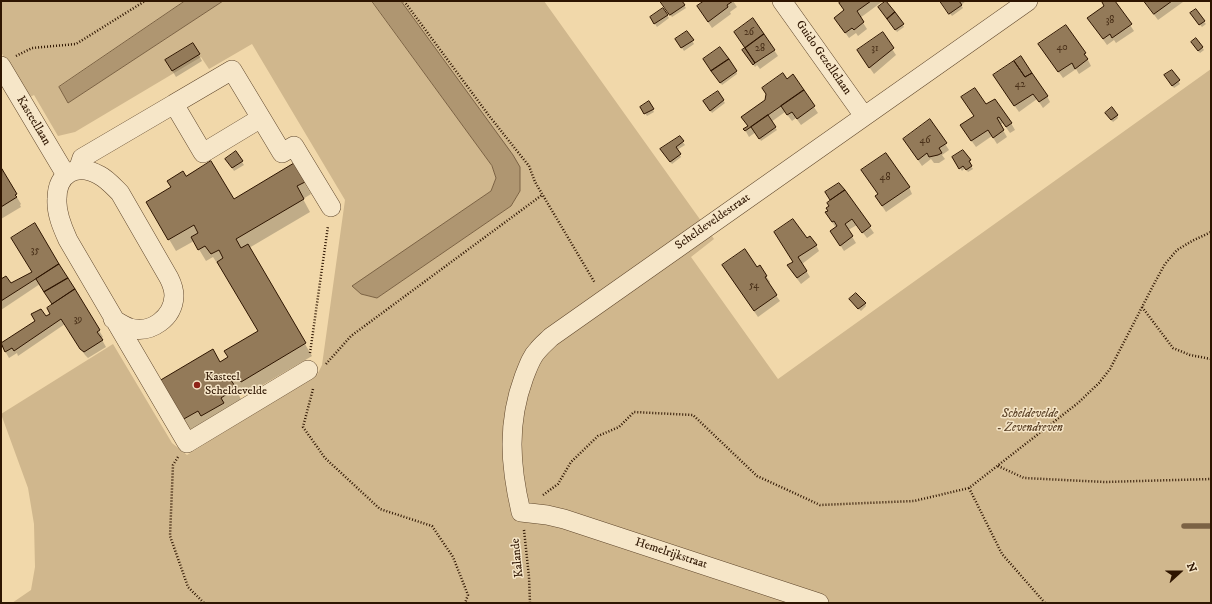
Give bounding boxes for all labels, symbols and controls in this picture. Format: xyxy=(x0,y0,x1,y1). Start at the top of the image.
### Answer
house number: 38 xyxy=(1106,15,1114,27)
street label: Guido Gezellelaan xyxy=(792,18,854,98)
house number: 26 xyxy=(744,27,754,39)
house number: 40 xyxy=(1056,42,1068,54)
house number: 28 xyxy=(755,43,765,55)
house number: 31 xyxy=(871,43,879,55)
house number: 42 xyxy=(1015,79,1025,91)
street label: Kasteellaan xyxy=(13,94,53,148)
house number: 46 xyxy=(920,135,930,147)
house number: 48 xyxy=(880,172,890,184)
street label: Scheldeveldestraat xyxy=(673,191,753,253)
house number: 35 xyxy=(31,245,39,257)
house number: 54 xyxy=(749,280,759,292)
house number: 39 xyxy=(74,314,82,326)
place label: Kasteel Scheldevelde xyxy=(205,371,267,399)
marker: Kasteel Scheldevelde xyxy=(192,380,202,390)
park label: Scheldevelde - Zevendreven xyxy=(997,408,1063,436)
street label: Hemelrijkstraat xyxy=(633,536,709,572)
street label: Kalande xyxy=(509,538,527,578)
north arrow xyxy=(1160,552,1200,592)
text: N xyxy=(1183,561,1199,574)

